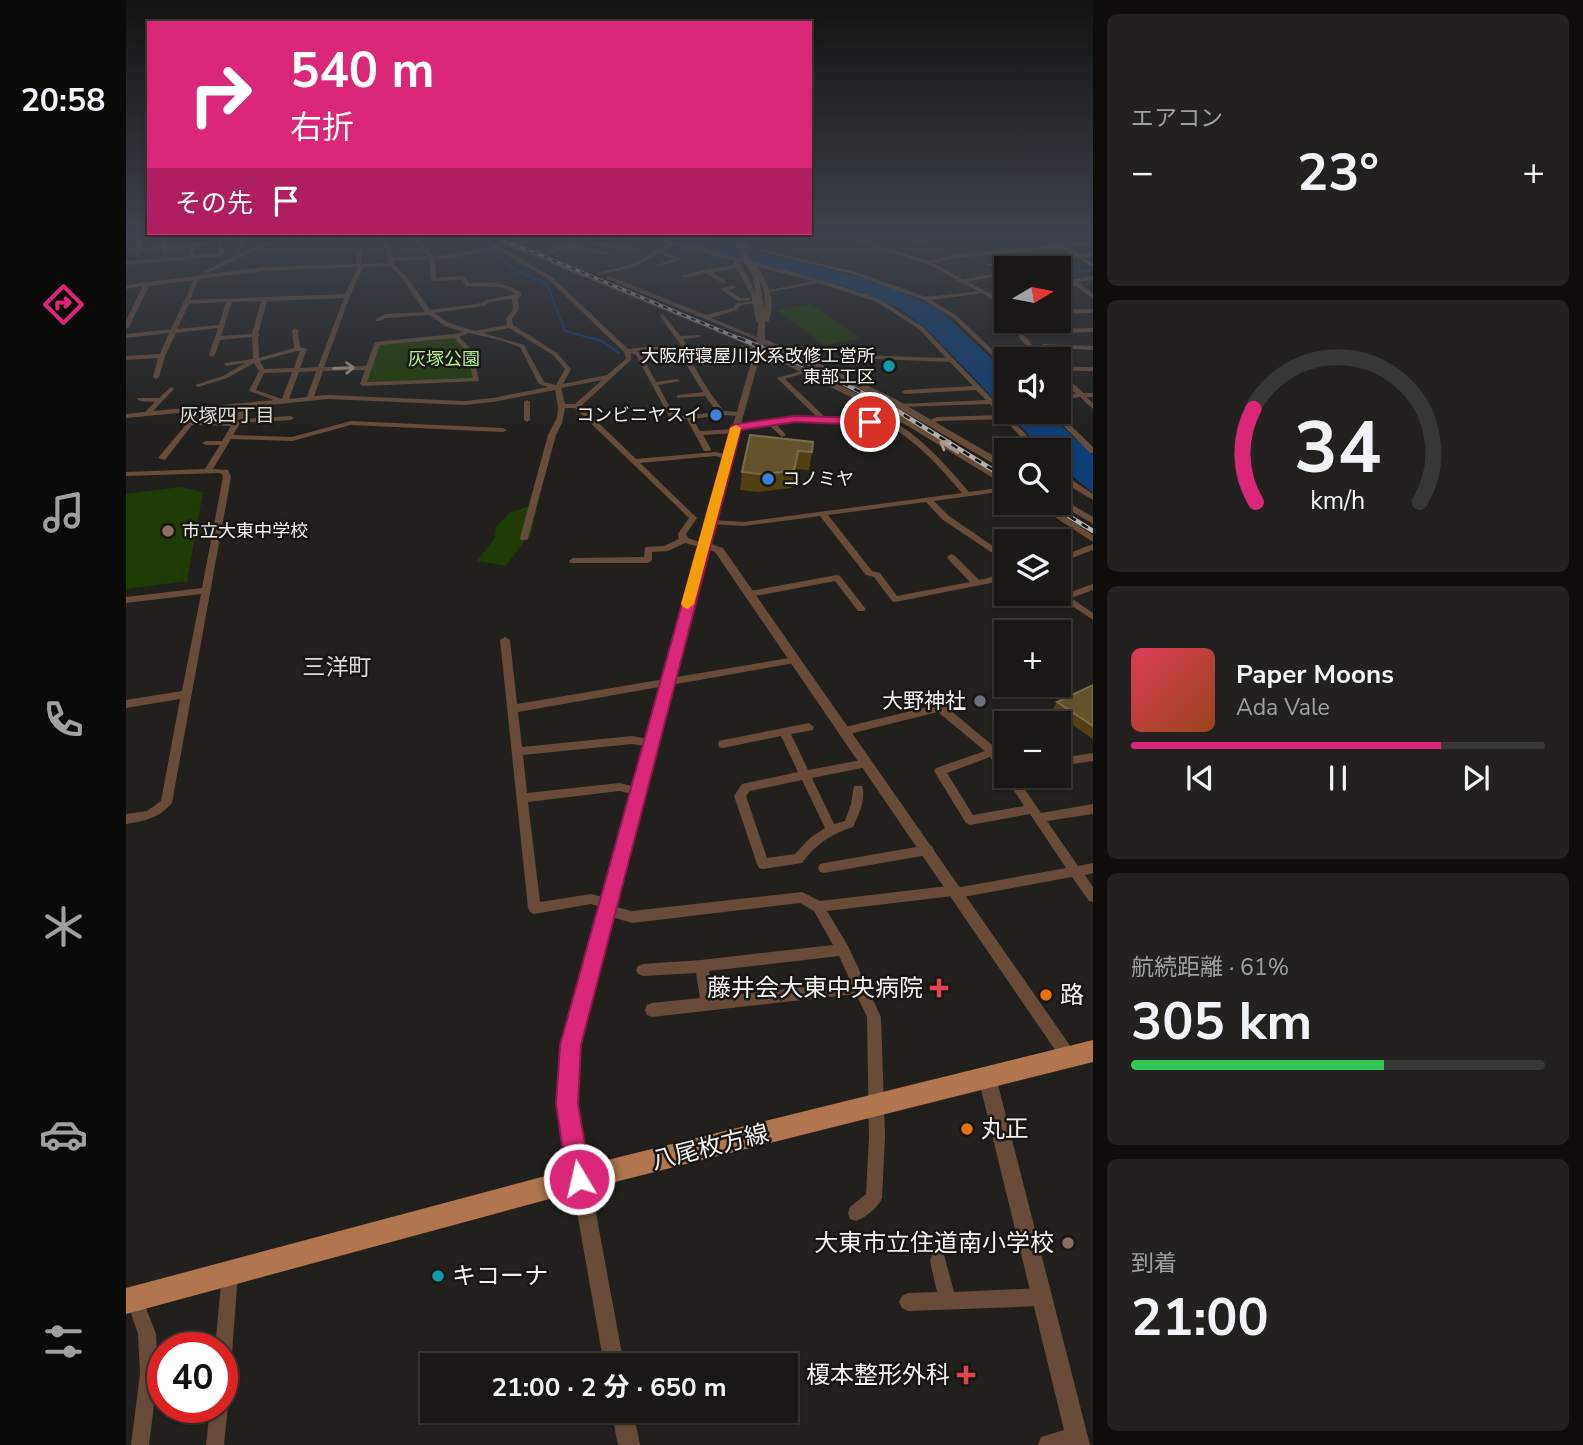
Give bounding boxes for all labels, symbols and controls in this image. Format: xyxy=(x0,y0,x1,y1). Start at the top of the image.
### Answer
text: 540 m xyxy=(290,37,434,104)
icon: right xyxy=(175,49,266,140)
text: 20:58 xyxy=(21,79,105,122)
text: エアコン xyxy=(1131,103,1223,134)
text: 右折 xyxy=(290,106,354,149)
text: 23° xyxy=(1297,137,1379,208)
text: − xyxy=(1131,147,1154,198)
text: + xyxy=(1522,147,1545,198)
icon: arrive xyxy=(267,182,305,220)
text: その先 xyxy=(175,186,253,221)
north arrow xyxy=(994,256,1071,332)
map controls xyxy=(994,256,1071,788)
icon: directions xyxy=(39,280,88,329)
place label: 大阪府寝屋川水系改修工営所 東部工区 xyxy=(641,344,875,389)
park label: 灰塚公園 xyxy=(408,347,480,371)
button: sound xyxy=(994,347,1071,424)
marker: 大阪府寝屋川水系改修工営所 東部工区 xyxy=(881,358,897,374)
one-way arrow xyxy=(332,362,355,375)
pin xyxy=(840,392,900,452)
text: 34 xyxy=(1294,399,1382,499)
district label: 灰塚四丁目 xyxy=(179,403,275,429)
place label: コンビニヤスイ xyxy=(576,403,702,427)
icon: arrive xyxy=(851,403,889,441)
marker: コンビニヤスイ xyxy=(708,407,724,423)
button: search xyxy=(994,438,1071,515)
one-way arrow xyxy=(939,439,959,453)
place label: コノミヤ xyxy=(782,467,854,491)
marker: コノミヤ xyxy=(760,471,776,487)
text: km/h xyxy=(1310,484,1366,518)
icon: music xyxy=(39,488,88,537)
place label: 市立大東中学校 xyxy=(182,519,308,543)
marker: 市立大東中学校 xyxy=(160,523,176,539)
button: layers xyxy=(994,529,1071,606)
button: + xyxy=(994,620,1071,697)
district label: 三洋町 xyxy=(303,652,372,683)
text: Paper Moons xyxy=(1236,657,1394,692)
place label: 大野神社 xyxy=(882,687,966,715)
text: Ada Vale xyxy=(1236,692,1330,723)
marker: 大野神社 xyxy=(972,693,988,709)
icon: phone xyxy=(39,695,88,744)
button: − xyxy=(994,711,1071,788)
icon: previous xyxy=(1181,759,1219,797)
icon: pause xyxy=(1319,759,1357,797)
icon: next xyxy=(1457,759,1495,797)
icon: climate xyxy=(39,902,88,951)
text: 航続距離 · 61% xyxy=(1131,952,1289,983)
place label: 藤井会大東中央病院 xyxy=(707,972,923,1004)
marker: 藤井会大東中央病院 xyxy=(929,978,949,998)
place label: 路 xyxy=(1060,979,1084,1011)
text: 305 km xyxy=(1131,986,1312,1057)
marker: 路 xyxy=(1038,987,1054,1003)
icon: car xyxy=(39,1110,88,1159)
place label: 丸正 xyxy=(981,1113,1029,1145)
street label: 八尾枚方線 xyxy=(648,1117,772,1177)
marker: 丸正 xyxy=(959,1121,975,1137)
position arrow xyxy=(542,1142,616,1216)
place label: 大東市立住道南小学校 xyxy=(814,1227,1054,1259)
marker: 大東市立住道南小学校 xyxy=(1060,1235,1076,1251)
text: 到着 xyxy=(1131,1248,1177,1279)
place label: キコーナ xyxy=(452,1260,548,1292)
marker: キコーナ xyxy=(430,1268,446,1284)
text: 21:00 xyxy=(1131,1282,1269,1353)
icon: filters xyxy=(39,1317,88,1366)
speed limit sign: 40 xyxy=(147,1332,238,1423)
place label: 榎本整形外科 xyxy=(806,1359,950,1391)
marker: 榎本整形外科 xyxy=(956,1365,976,1385)
text: 21:00 · 2 分 · 650 m xyxy=(491,1370,727,1405)

